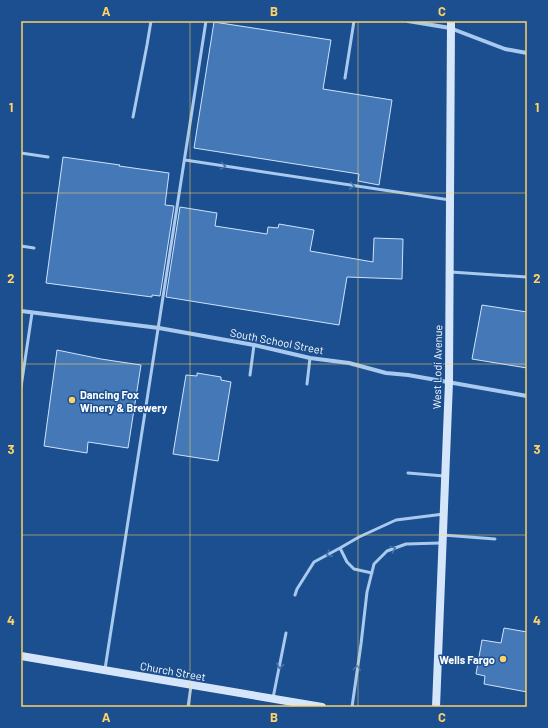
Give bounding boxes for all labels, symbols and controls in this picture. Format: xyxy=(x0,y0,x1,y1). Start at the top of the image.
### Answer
text: A xyxy=(102,3,111,19)
text: B xyxy=(270,3,278,19)
text: C xyxy=(438,3,446,19)
text: 1 xyxy=(9,99,13,115)
text: 1 xyxy=(535,99,539,115)
one-way arrow xyxy=(220,161,226,170)
one-way arrow xyxy=(349,181,355,190)
text: 2 xyxy=(7,270,15,286)
text: 2 xyxy=(533,270,541,286)
street label: West Lodi Avenue xyxy=(430,324,444,409)
street label: South School Street xyxy=(229,326,325,356)
place label: Dancing Fox Winery & Brewery xyxy=(80,388,168,414)
marker: Dancing Fox Winery & Brewery xyxy=(67,395,77,405)
text: 3 xyxy=(7,441,15,457)
text: 3 xyxy=(533,441,541,457)
one-way arrow xyxy=(389,546,396,554)
one-way arrow xyxy=(326,549,333,556)
text: 4 xyxy=(7,612,15,628)
text: 4 xyxy=(533,612,541,628)
place label: Wells Fargo xyxy=(439,653,495,666)
marker: Wells Fargo xyxy=(498,654,508,664)
street label: Church Street xyxy=(139,659,207,683)
one-way arrow xyxy=(276,663,284,669)
one-way arrow xyxy=(352,665,361,672)
text: A xyxy=(102,709,111,725)
text: B xyxy=(270,709,278,725)
text: C xyxy=(438,709,446,725)

